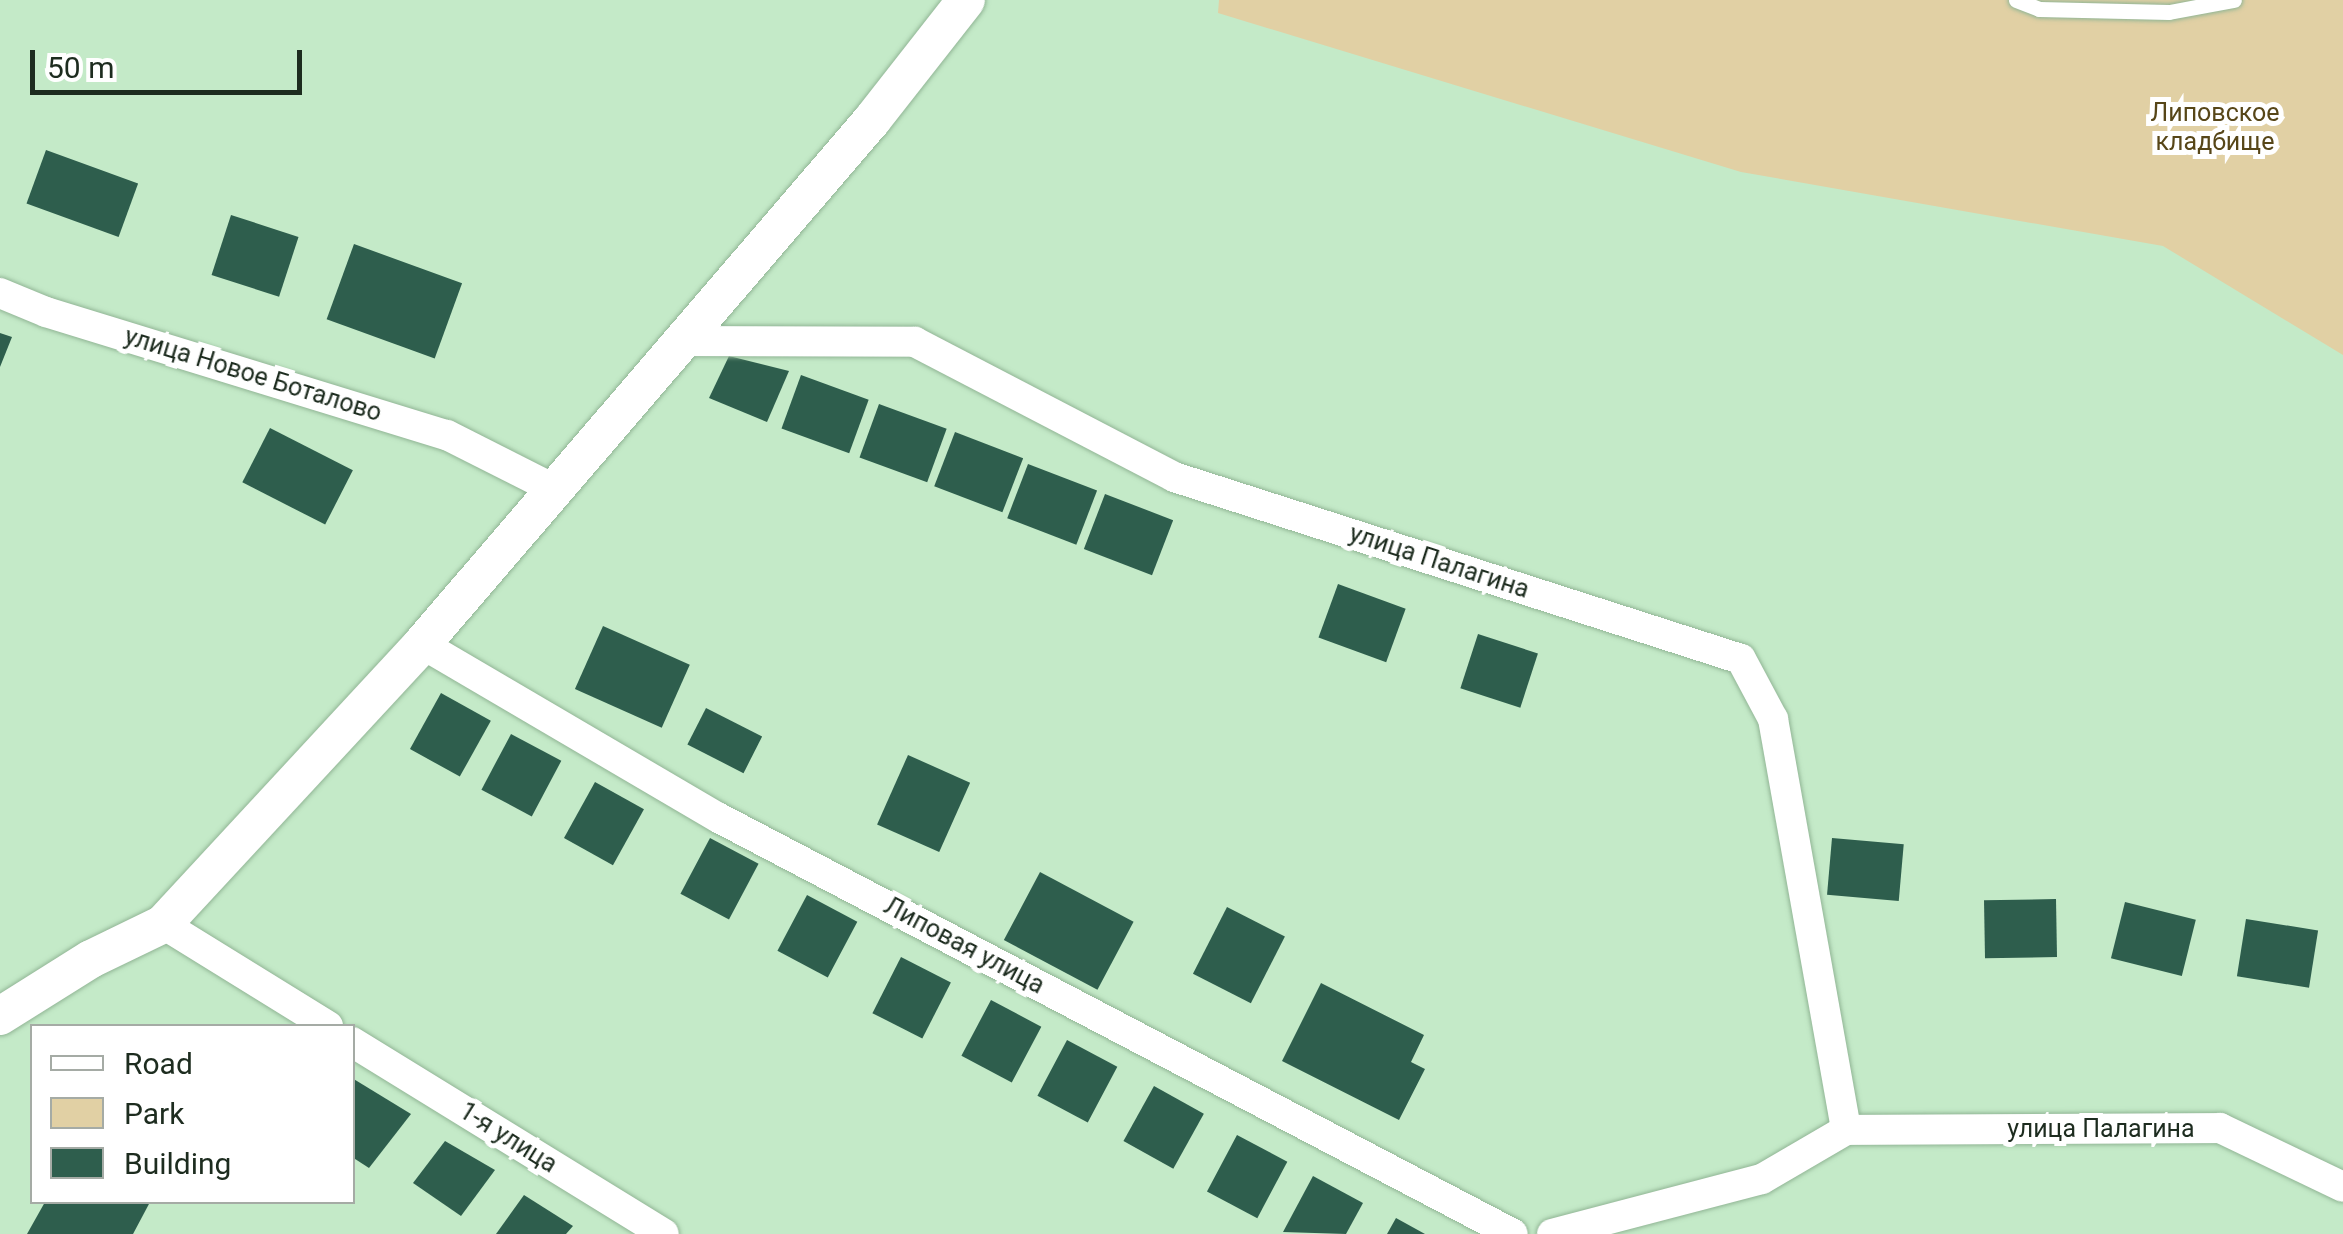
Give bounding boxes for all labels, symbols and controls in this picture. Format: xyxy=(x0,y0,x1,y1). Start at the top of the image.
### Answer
scale bar xyxy=(35,30,308,92)
text: 50 m xyxy=(47,50,114,85)
park label: Липовское кладбище xyxy=(2151,99,2279,158)
street label: улица Новое Боталово xyxy=(121,322,385,428)
street label: улица Палагина xyxy=(1345,519,1533,605)
street label: Липовая улица xyxy=(879,891,1049,1001)
legend xyxy=(30,1024,355,1204)
text: Road xyxy=(124,1046,193,1081)
text: Park xyxy=(124,1096,184,1131)
street label: 1-я улица xyxy=(454,1096,562,1180)
street label: улица Палагина xyxy=(2007,1114,2195,1144)
text: Building xyxy=(124,1146,231,1181)

